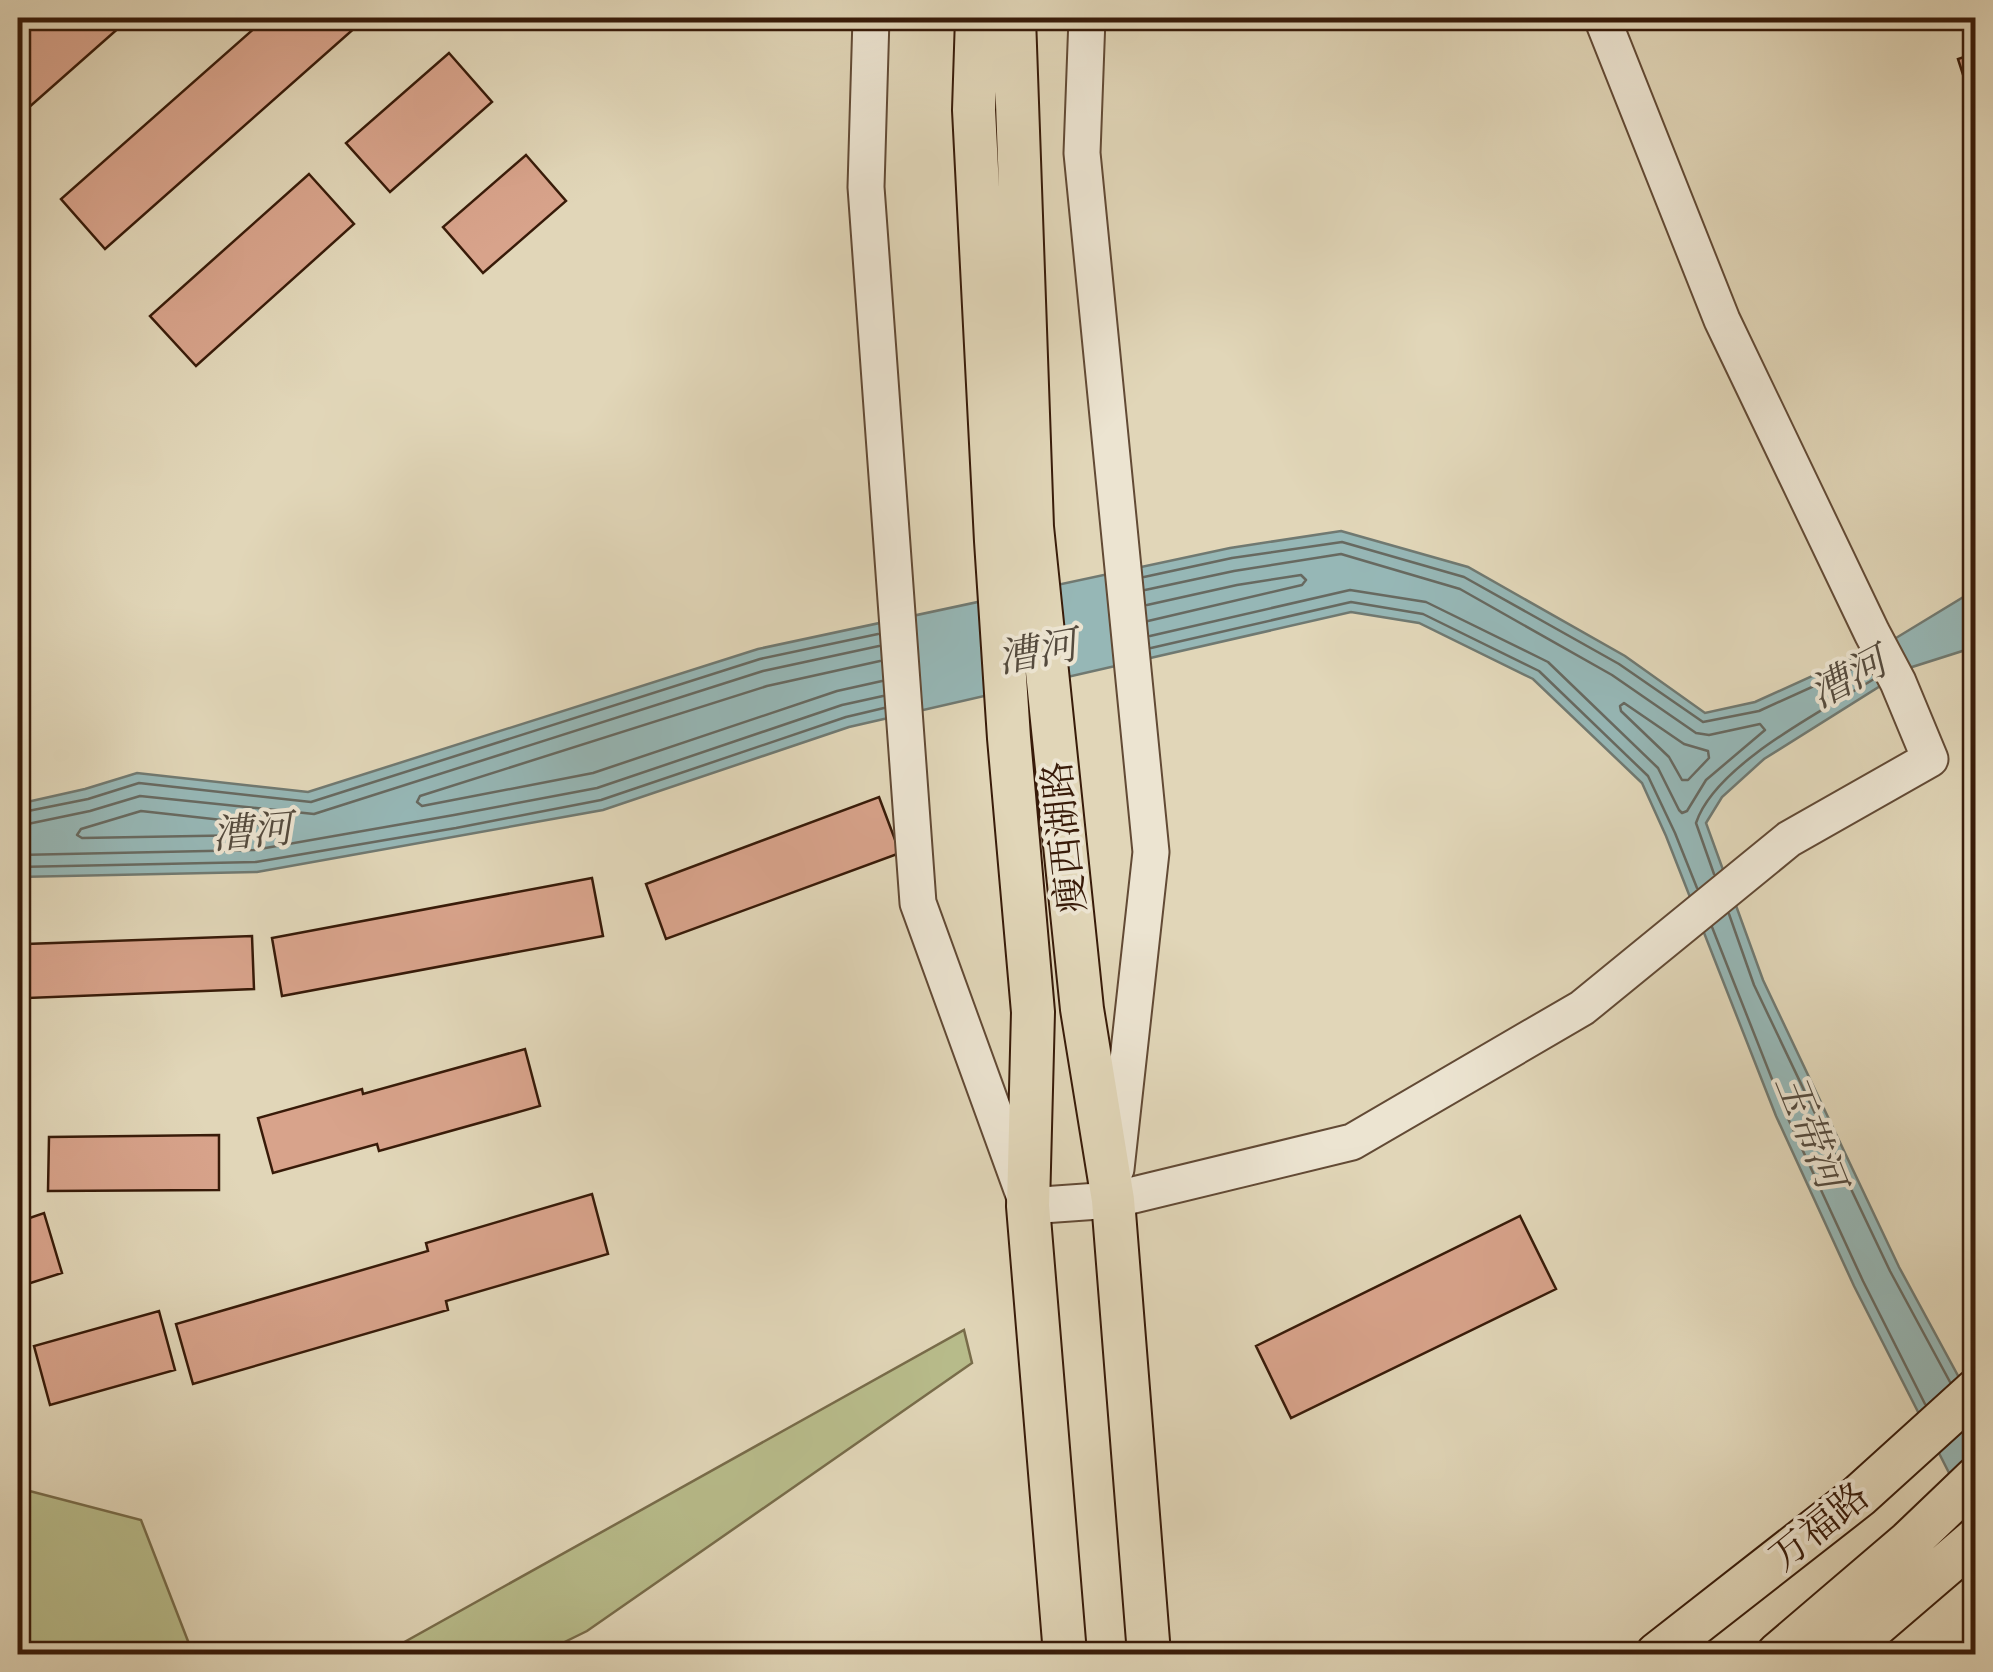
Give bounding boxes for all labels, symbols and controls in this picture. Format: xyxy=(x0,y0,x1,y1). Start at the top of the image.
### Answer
water label: 漕河 xyxy=(993,619,1088,691)
water label: 漕河 xyxy=(1801,634,1904,725)
street label: 瘦西湖路 xyxy=(1033,758,1103,915)
water label: 漕河 xyxy=(210,803,301,867)
water label: 玉带河 xyxy=(1758,1066,1858,1205)
street label: 万福路 xyxy=(1760,1472,1883,1586)

